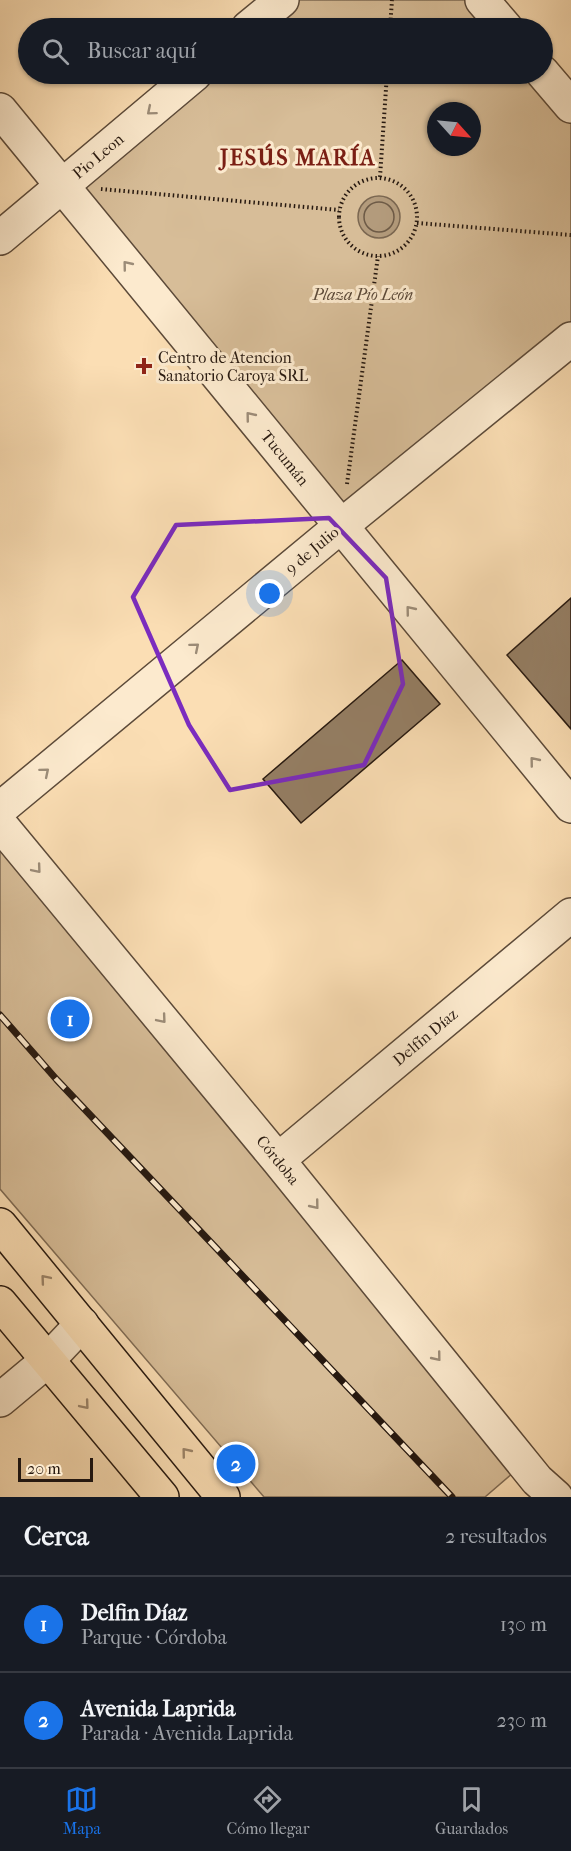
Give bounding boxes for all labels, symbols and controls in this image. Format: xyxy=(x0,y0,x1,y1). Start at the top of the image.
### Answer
search box xyxy=(18,18,553,84)
icon: search xyxy=(39,35,72,68)
text: Buscar aquí xyxy=(87,38,196,64)
north arrow xyxy=(427,102,481,156)
one-way arrow xyxy=(147,104,158,115)
street label: Pio Leon xyxy=(69,129,128,183)
district label: JESÚS MARÍA xyxy=(218,143,376,171)
one-way arrow xyxy=(123,261,134,272)
park label: Plaza Pío León xyxy=(312,285,413,304)
place label: Centro de Atencion Sanatorio Caroya SRL xyxy=(158,348,309,385)
marker: Centro de Atencion Sanatorio Caroya SRL xyxy=(135,357,153,375)
one-way arrow xyxy=(247,411,258,422)
street label: Tucumán xyxy=(257,427,313,490)
street label: 9 de Julio xyxy=(281,522,343,578)
your location xyxy=(255,579,284,608)
one-way arrow xyxy=(407,606,418,617)
one-way arrow xyxy=(188,643,199,654)
one-way arrow xyxy=(530,757,541,768)
one-way arrow xyxy=(38,768,49,779)
one-way arrow xyxy=(30,862,41,873)
pin: 1 xyxy=(50,996,90,1042)
street label: Delfín Díaz xyxy=(389,1004,461,1070)
one-way arrow xyxy=(155,1012,166,1023)
street label: Córdoba xyxy=(252,1132,304,1189)
one-way arrow xyxy=(307,1198,318,1209)
one-way arrow xyxy=(41,1275,52,1286)
one-way arrow xyxy=(430,1350,441,1361)
one-way arrow xyxy=(78,1398,89,1409)
pin: 2 xyxy=(216,1442,256,1486)
one-way arrow xyxy=(183,1447,194,1458)
scale bar xyxy=(18,1455,93,1482)
text: 20 m xyxy=(27,1459,61,1478)
text: Cerca xyxy=(24,1521,89,1552)
text: 2 resultados xyxy=(445,1525,547,1548)
text: Delfin Díaz xyxy=(81,1600,188,1626)
text: 1 xyxy=(40,1613,47,1636)
text: 130 m xyxy=(500,1613,547,1636)
text: Parque · Córdoba xyxy=(81,1626,227,1649)
text: Avenida Laprida xyxy=(81,1696,235,1722)
text: 2 xyxy=(38,1709,49,1732)
text: 230 m xyxy=(497,1709,547,1732)
text: Parada · Avenida Laprida xyxy=(81,1722,293,1745)
tab: Mapa xyxy=(63,1783,101,1838)
tab: Cómo llegar xyxy=(226,1783,309,1838)
tab: Guardados xyxy=(435,1783,508,1838)

